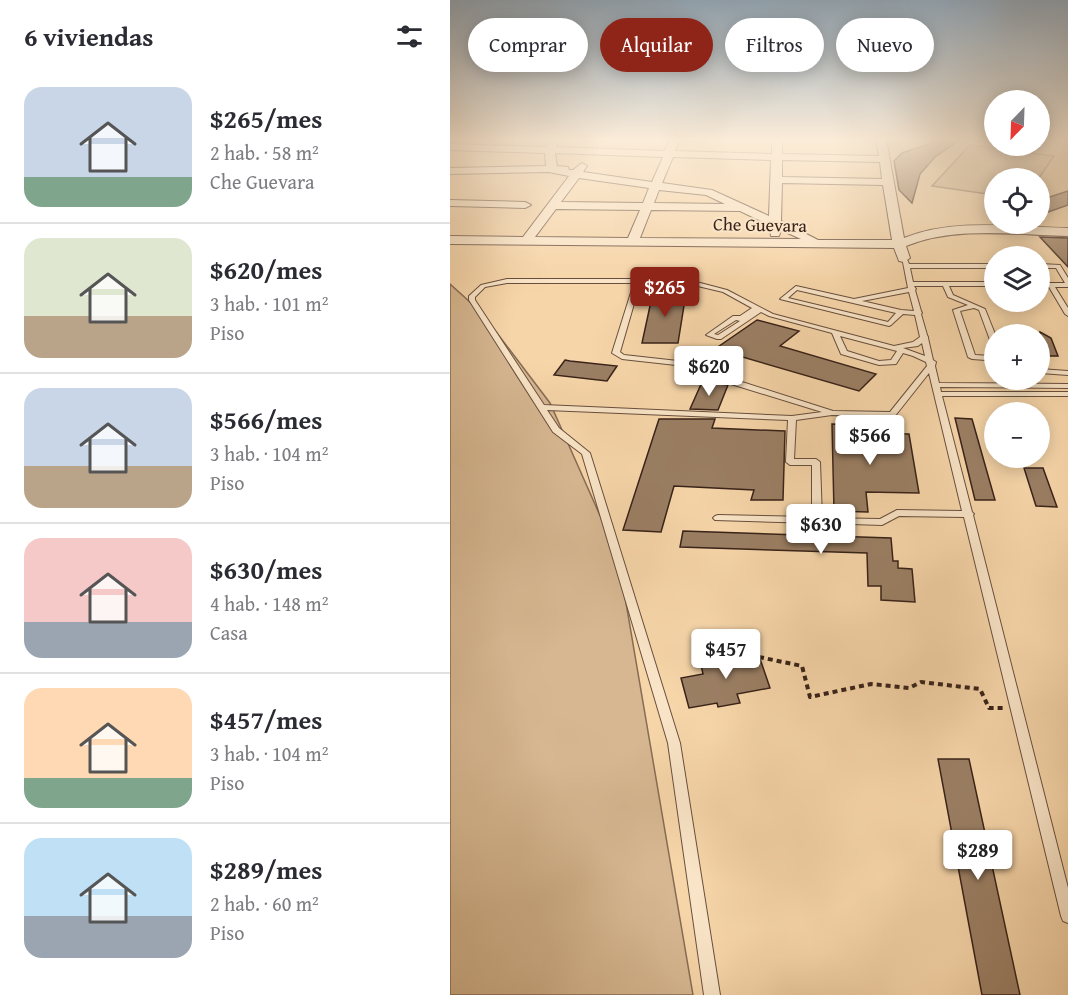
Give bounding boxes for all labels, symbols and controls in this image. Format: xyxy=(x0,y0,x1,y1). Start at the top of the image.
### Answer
text: 6 viviendas xyxy=(24,17,154,56)
chip: Comprar xyxy=(468,18,588,72)
chip: Alquilar xyxy=(600,18,713,72)
chip: Filtros xyxy=(725,18,824,72)
chip: Nuevo xyxy=(836,18,934,72)
icon: filters xyxy=(393,20,426,53)
north arrow xyxy=(984,90,1050,156)
map controls xyxy=(984,90,1050,468)
text: $265/mes xyxy=(210,99,323,138)
icon: home xyxy=(72,111,144,183)
text: 2 hab. · 58 m² xyxy=(210,138,319,167)
text: Che Guevara xyxy=(210,167,314,196)
button: locate xyxy=(984,168,1050,234)
street label: Che Guevara xyxy=(713,210,808,239)
button: layers xyxy=(984,246,1050,312)
text: $620/mes xyxy=(210,250,323,289)
icon: home xyxy=(72,262,144,334)
pin: $265 xyxy=(629,267,701,318)
text: $265 xyxy=(644,272,686,301)
text: 3 hab. · 101 m² xyxy=(210,289,328,318)
text: Piso xyxy=(210,318,245,347)
button: + xyxy=(984,324,1050,390)
pin: $620 xyxy=(673,346,745,397)
text: $620 xyxy=(688,351,730,380)
text: $566/mes xyxy=(210,400,323,439)
button: − xyxy=(984,402,1050,468)
icon: home xyxy=(72,412,144,484)
pin: $566 xyxy=(834,415,906,466)
text: $566 xyxy=(849,420,891,449)
text: 3 hab. · 104 m² xyxy=(210,439,328,468)
text: Piso xyxy=(210,468,245,497)
pin: $630 xyxy=(785,504,857,555)
text: $630 xyxy=(800,509,842,538)
text: $630/mes xyxy=(210,550,323,589)
icon: home xyxy=(72,562,144,634)
text: 4 hab. · 148 m² xyxy=(210,589,328,618)
text: Casa xyxy=(210,618,248,647)
pin: $457 xyxy=(690,629,762,680)
text: $457 xyxy=(705,634,747,663)
text: $457/mes xyxy=(210,700,323,739)
icon: home xyxy=(72,712,144,784)
text: 3 hab. · 104 m² xyxy=(210,739,328,768)
text: Piso xyxy=(210,768,245,797)
pin: $289 xyxy=(942,830,1014,881)
text: $289 xyxy=(957,835,999,864)
text: $289/mes xyxy=(210,850,323,889)
icon: home xyxy=(72,862,144,934)
text: 2 hab. · 60 m² xyxy=(210,889,319,918)
text: Piso xyxy=(210,918,245,947)

